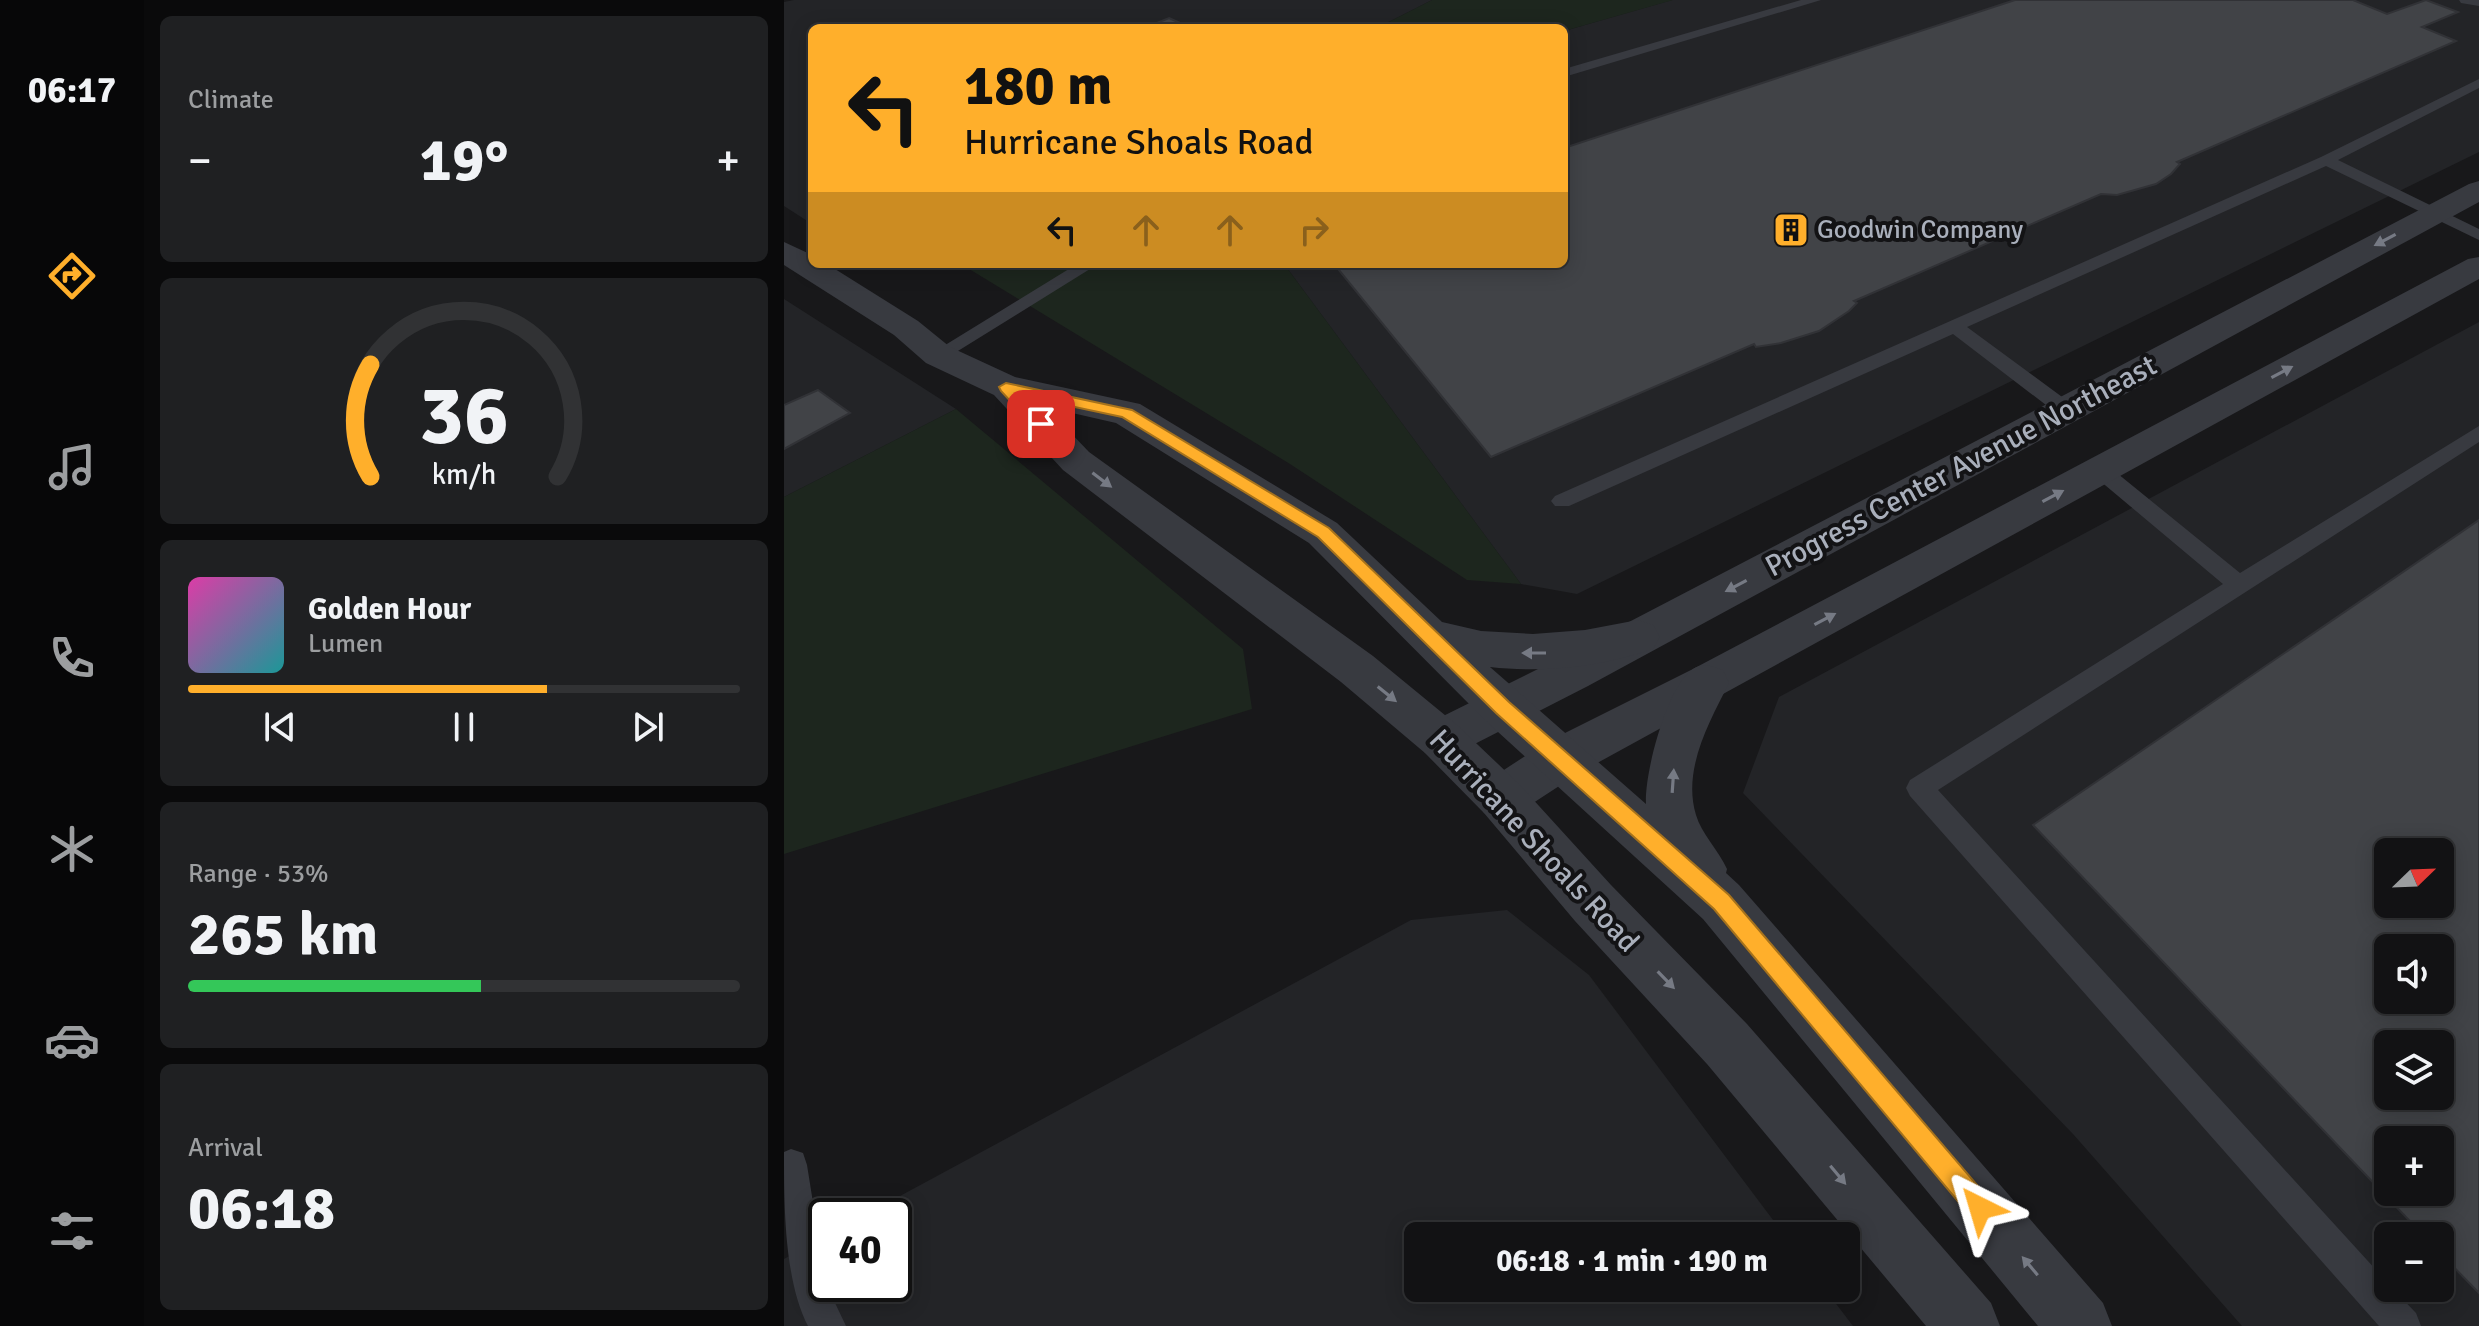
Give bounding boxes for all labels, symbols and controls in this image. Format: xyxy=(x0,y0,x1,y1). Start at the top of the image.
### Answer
text: 180 m xyxy=(964,51,1112,120)
icon: left xyxy=(832,56,936,160)
text: 06:17 xyxy=(28,68,116,113)
text: Climate xyxy=(188,84,274,116)
text: Hurricane Shoals Road xyxy=(964,120,1314,165)
text: 19° xyxy=(420,124,508,198)
text: − xyxy=(188,134,212,188)
text: + xyxy=(716,134,740,188)
icon: left xyxy=(1040,208,1084,252)
icon: ahead xyxy=(1124,208,1168,252)
icon: ahead xyxy=(1208,208,1252,252)
icon: right xyxy=(1292,208,1336,252)
building icon: Goodwin Company xyxy=(1772,211,1810,249)
place label: Goodwin Company xyxy=(1817,214,2023,246)
one-way arrow xyxy=(2374,234,2397,247)
icon: directions xyxy=(44,248,100,304)
street label: Progress Center Avenue Northeast xyxy=(1759,347,2163,585)
text: 36 xyxy=(419,365,509,467)
one-way arrow xyxy=(2271,365,2293,379)
pin xyxy=(1007,390,1075,458)
icon: arrive xyxy=(1019,402,1063,446)
icon: music xyxy=(44,439,100,495)
text: km/h xyxy=(432,457,496,492)
one-way arrow xyxy=(1092,472,1112,488)
one-way arrow xyxy=(2042,489,2065,502)
one-way arrow xyxy=(1724,579,1747,592)
text: Golden Hour xyxy=(308,591,471,628)
one-way arrow xyxy=(1813,613,1836,626)
text: Lumen xyxy=(308,628,383,660)
icon: phone xyxy=(44,630,100,686)
one-way arrow xyxy=(1521,647,1546,659)
one-way arrow xyxy=(1377,685,1397,701)
icon: previous xyxy=(258,705,302,749)
icon: pause xyxy=(442,705,486,749)
icon: next xyxy=(626,705,670,749)
street label: Hurricane Shoals Road xyxy=(1421,722,1647,960)
one-way arrow xyxy=(1667,769,1680,794)
icon: climate xyxy=(44,821,100,877)
north arrow xyxy=(2374,838,2454,918)
map controls xyxy=(2374,838,2454,1302)
text: Range · 53% xyxy=(188,858,329,890)
text: 265 km xyxy=(188,898,378,972)
button: sound xyxy=(2374,934,2454,1014)
one-way arrow xyxy=(1657,970,1675,989)
icon: car xyxy=(44,1012,100,1068)
button: layers xyxy=(2374,1030,2454,1110)
button: + xyxy=(2374,1126,2454,1206)
text: Arrival xyxy=(188,1132,263,1164)
one-way arrow xyxy=(1829,1165,1847,1184)
position arrow xyxy=(1938,1166,2022,1250)
text: 06:18 xyxy=(188,1172,335,1246)
speed limit sign: 40 xyxy=(808,1198,912,1302)
icon: filters xyxy=(44,1203,100,1259)
button: − xyxy=(2374,1222,2454,1302)
text: 06:18 · 1 min · 190 m xyxy=(1496,1243,1768,1280)
one-way arrow xyxy=(2022,1257,2039,1277)

